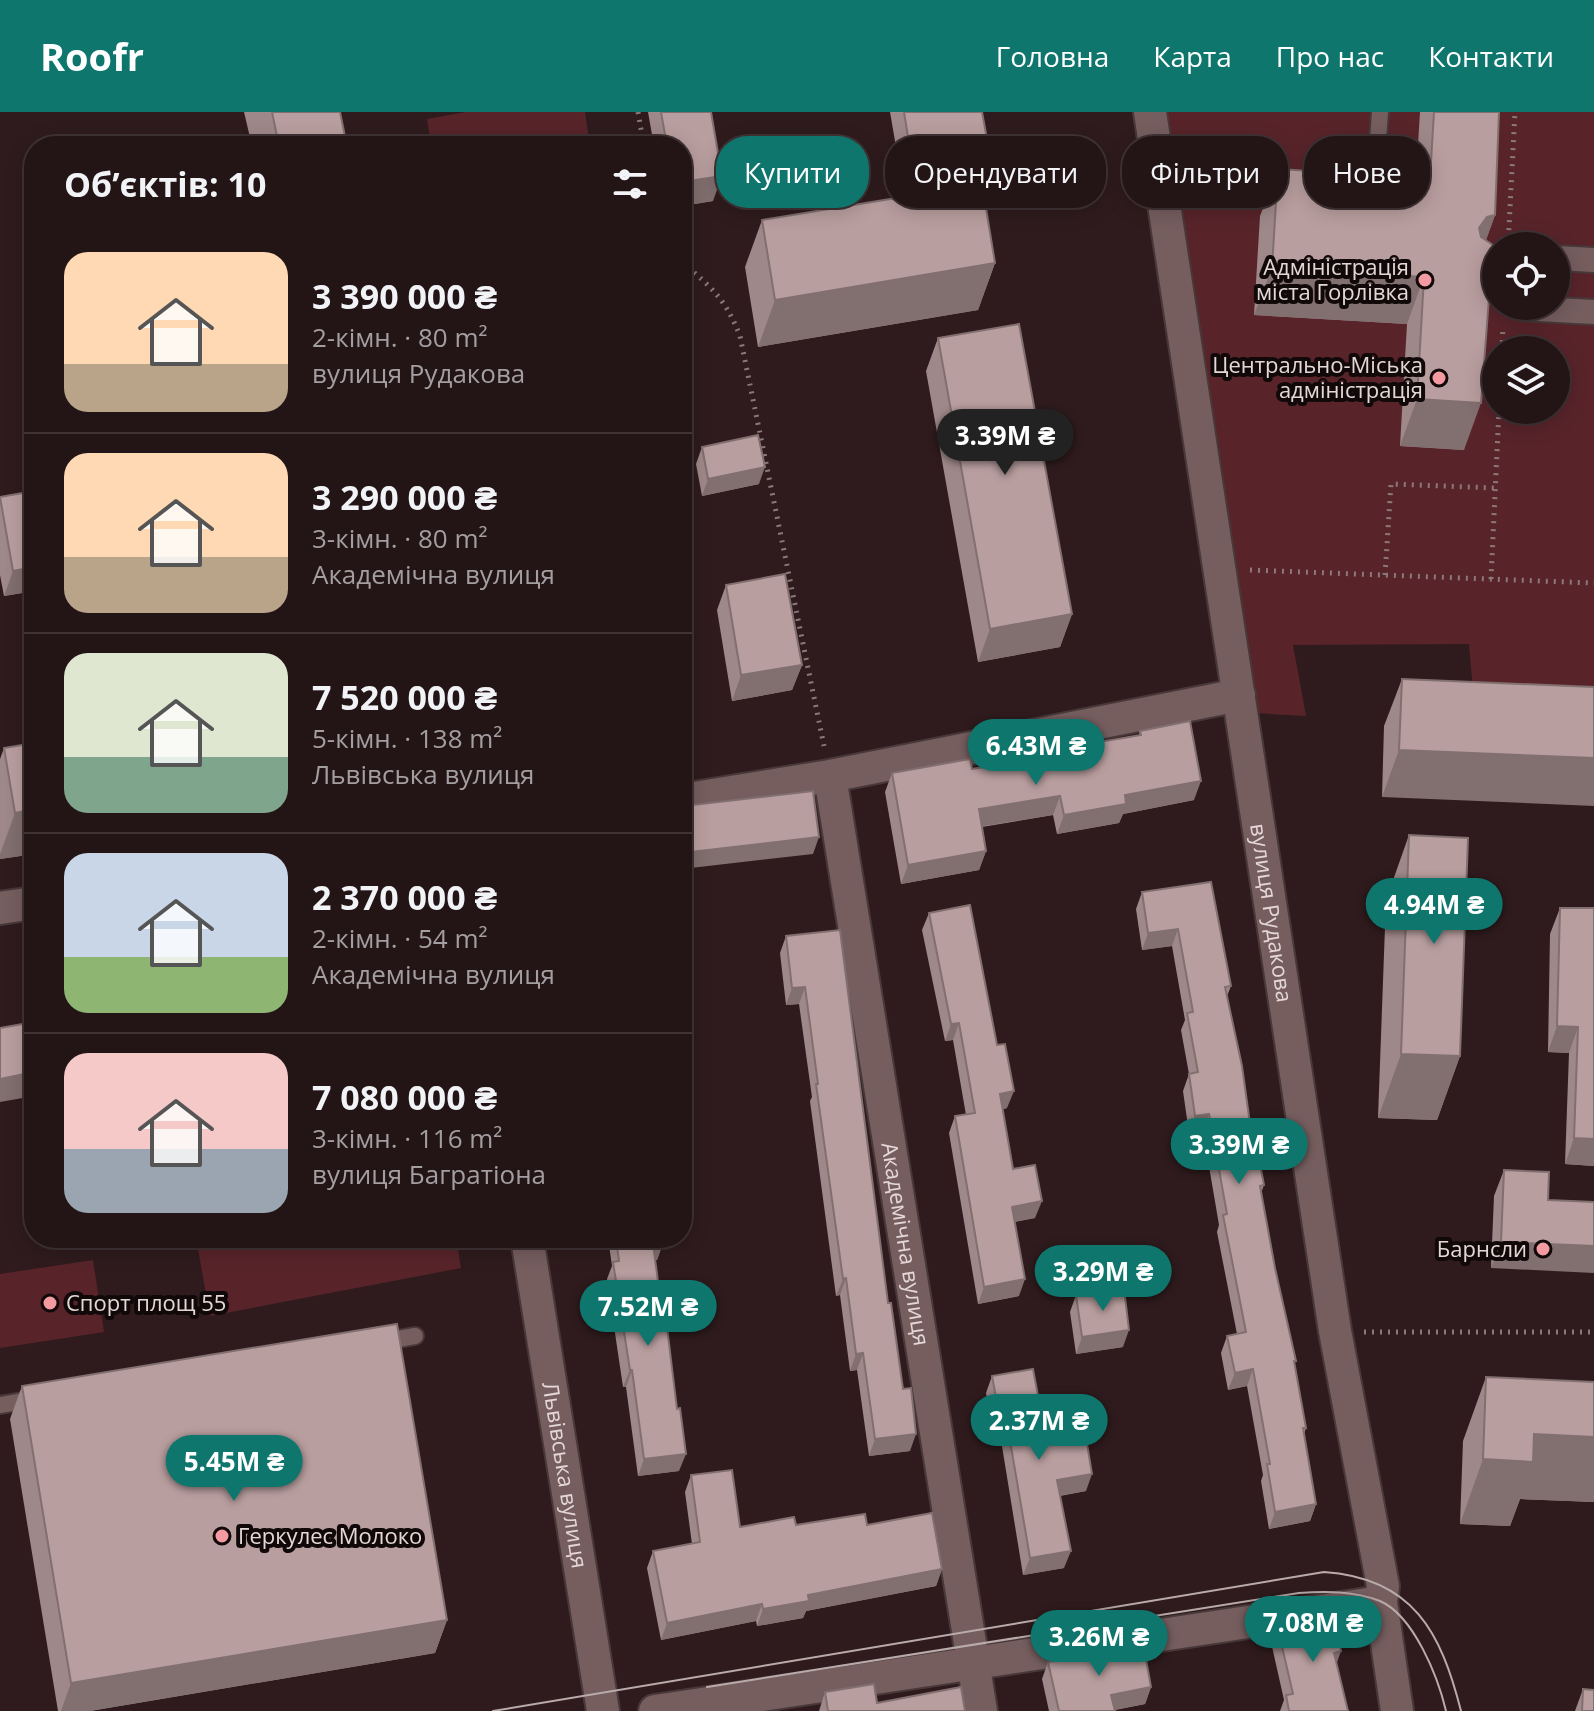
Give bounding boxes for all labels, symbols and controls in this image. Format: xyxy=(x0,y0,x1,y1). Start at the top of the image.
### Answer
text: Roofr xyxy=(40,30,144,82)
text: Головна xyxy=(996,37,1109,75)
text: Карта xyxy=(1153,37,1232,75)
text: Про нас xyxy=(1276,37,1384,75)
text: Контакти xyxy=(1428,37,1554,75)
chip: Купити xyxy=(716,136,869,208)
chip: Орендувати xyxy=(885,136,1106,208)
chip: Фільтри xyxy=(1122,136,1288,208)
chip: Нове xyxy=(1304,136,1430,208)
text: Об’єктів: 10 xyxy=(64,161,266,207)
icon: filters xyxy=(608,162,652,206)
map controls xyxy=(1482,232,1570,424)
button: locate xyxy=(1482,232,1570,320)
place label: Адміністрація міста Горлівка xyxy=(1256,251,1409,306)
marker: Адміністрація міста Горлівка xyxy=(1416,271,1434,289)
text: 3 390 000 ₴ xyxy=(312,273,497,319)
icon: home xyxy=(128,284,224,380)
text: 2-кімн. · 80 m² xyxy=(312,319,488,355)
button: layers xyxy=(1482,336,1570,424)
place label: Центрально-Міська адміністрація xyxy=(1212,349,1423,404)
text: вулиця Рудакова xyxy=(312,355,525,391)
marker: Центрально-Міська адміністрація xyxy=(1430,369,1448,387)
pin: 3.39M ₴ xyxy=(931,409,1079,477)
text: 3.39M ₴ xyxy=(955,417,1055,453)
text: 3 290 000 ₴ xyxy=(312,474,497,520)
icon: home xyxy=(128,485,224,581)
text: 3-кімн. · 80 m² xyxy=(312,520,488,556)
text: Академічна вулиця xyxy=(312,556,555,592)
text: 7 520 000 ₴ xyxy=(312,674,497,720)
icon: home xyxy=(128,685,224,781)
pin: 6.43M ₴ xyxy=(962,719,1110,787)
text: 5-кімн. · 138 m² xyxy=(312,720,502,756)
text: 6.43M ₴ xyxy=(986,727,1086,763)
text: Львівська вулиця xyxy=(312,756,535,792)
street label: вулиця Рудакова xyxy=(1244,821,1301,1004)
text: 2 370 000 ₴ xyxy=(312,874,497,920)
pin: 4.94M ₴ xyxy=(1360,878,1508,946)
icon: home xyxy=(128,885,224,981)
text: 4.94M ₴ xyxy=(1384,886,1484,922)
text: 2-кімн. · 54 m² xyxy=(312,920,488,956)
text: Академічна вулиця xyxy=(312,956,555,992)
text: 7 080 000 ₴ xyxy=(312,1074,497,1120)
icon: home xyxy=(128,1085,224,1181)
pin: 3.39M ₴ xyxy=(1165,1118,1313,1186)
text: 3-кімн. · 116 m² xyxy=(312,1120,502,1156)
text: 3.39M ₴ xyxy=(1189,1126,1289,1162)
street label: Академічна вулиця xyxy=(875,1140,938,1348)
text: вулиця Багратіона xyxy=(312,1156,546,1192)
place label: Барнсли xyxy=(1437,1233,1527,1263)
marker: Барнсли xyxy=(1534,1240,1552,1258)
pin: 3.29M ₴ xyxy=(1029,1245,1177,1313)
text: 3.29M ₴ xyxy=(1053,1253,1153,1289)
pin: 7.52M ₴ xyxy=(574,1280,722,1348)
place label: Спорт площ 55 xyxy=(66,1287,226,1317)
text: 7.52M ₴ xyxy=(598,1288,698,1324)
marker: Спорт площ 55 xyxy=(41,1294,59,1312)
street label: Львівська вулиця xyxy=(536,1379,596,1570)
pin: 2.37M ₴ xyxy=(965,1394,1113,1462)
text: 2.37M ₴ xyxy=(989,1402,1089,1438)
pin: 5.45M ₴ xyxy=(160,1435,308,1503)
text: 5.45M ₴ xyxy=(184,1443,284,1479)
place label: Геркулес Молоко xyxy=(238,1520,422,1550)
marker: Геркулес Молоко xyxy=(213,1527,231,1545)
pin: 7.08M ₴ xyxy=(1239,1596,1387,1664)
text: 7.08M ₴ xyxy=(1263,1604,1363,1640)
pin: 3.26M ₴ xyxy=(1025,1610,1173,1678)
text: 3.26M ₴ xyxy=(1049,1618,1149,1654)

